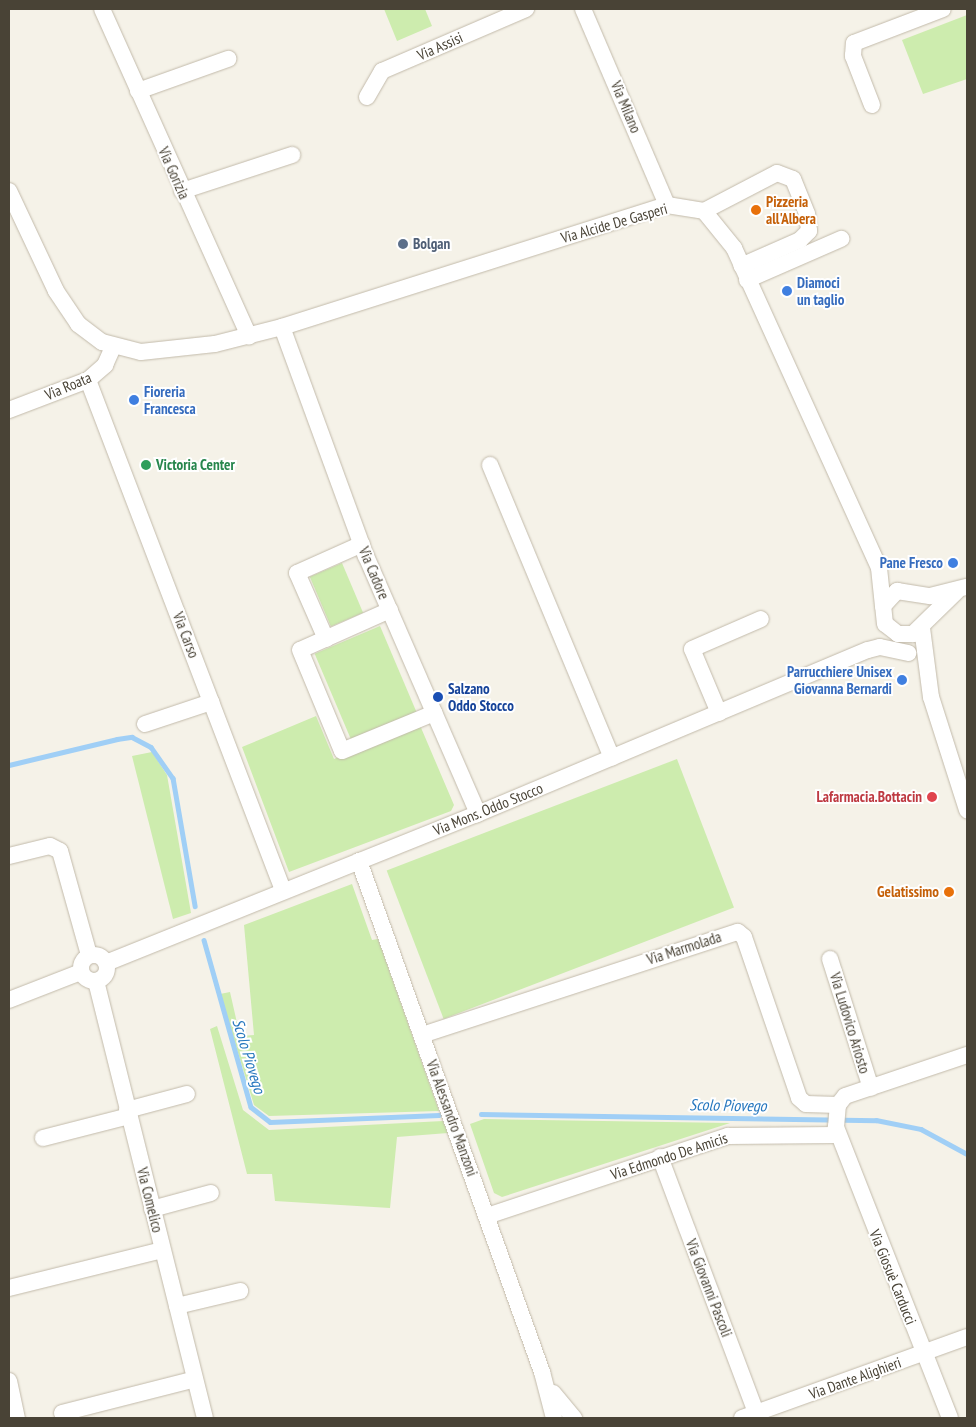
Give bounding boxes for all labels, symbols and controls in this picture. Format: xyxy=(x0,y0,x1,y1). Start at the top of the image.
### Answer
street label: Via Assisi xyxy=(414,28,466,64)
street label: Via Milano xyxy=(607,78,645,136)
street label: Via Gorizia xyxy=(155,144,193,202)
place label: Pizzeria all'Albera xyxy=(766,192,816,227)
street label: Via Alcide De Gasperi xyxy=(559,199,669,247)
marker: Pizzeria all'Albera xyxy=(750,204,762,216)
place label: Bolgan xyxy=(413,235,450,253)
marker: Bolgan xyxy=(397,238,409,250)
place label: Diamoci un taglio xyxy=(797,273,844,308)
marker: Diamoci un taglio xyxy=(781,285,793,297)
street label: Via Roata xyxy=(42,368,94,404)
place label: Fioreria Francesca xyxy=(144,382,196,417)
marker: Fioreria Francesca xyxy=(128,394,140,406)
place label: Victoria Center xyxy=(156,456,235,474)
marker: Victoria Center xyxy=(140,459,152,471)
street label: Via Cadore xyxy=(355,544,393,602)
place label: Pane Fresco xyxy=(880,554,943,572)
marker: Pane Fresco xyxy=(947,557,959,569)
street label: Via Carso xyxy=(169,610,203,660)
place label: Parrucchiere Unisex Giovanna Bernardi xyxy=(787,662,892,697)
marker: Parrucchiere Unisex Giovanna Bernardi xyxy=(896,674,908,686)
place label: Salzano Oddo Stocco xyxy=(448,679,514,714)
marker: Salzano Oddo Stocco xyxy=(432,691,444,703)
street label: Via Mons. Oddo Stocco xyxy=(430,779,546,839)
place label: Lafarmacia.Bottacin xyxy=(816,788,922,806)
marker: Lafarmacia.Bottacin xyxy=(926,791,938,803)
place label: Gelatissimo xyxy=(877,883,939,901)
marker: Gelatissimo xyxy=(943,886,955,898)
street label: Via Marmolada xyxy=(644,928,724,968)
street label: Via Ludovico Ariosto xyxy=(826,970,874,1076)
water label: Scolo Piovego xyxy=(229,1016,269,1096)
street label: Via Alessandro Manzoni xyxy=(423,1057,481,1179)
water label: Scolo Piovego xyxy=(689,1095,767,1115)
street label: Via Edmondo De Amicis xyxy=(608,1129,730,1183)
street label: Via Comelico xyxy=(133,1166,167,1234)
street label: Via Giosuè Carducci xyxy=(866,1227,920,1327)
street label: Via Giovanni Pascoli xyxy=(682,1236,736,1340)
street label: Via Dante Alighieri xyxy=(806,1353,904,1403)

